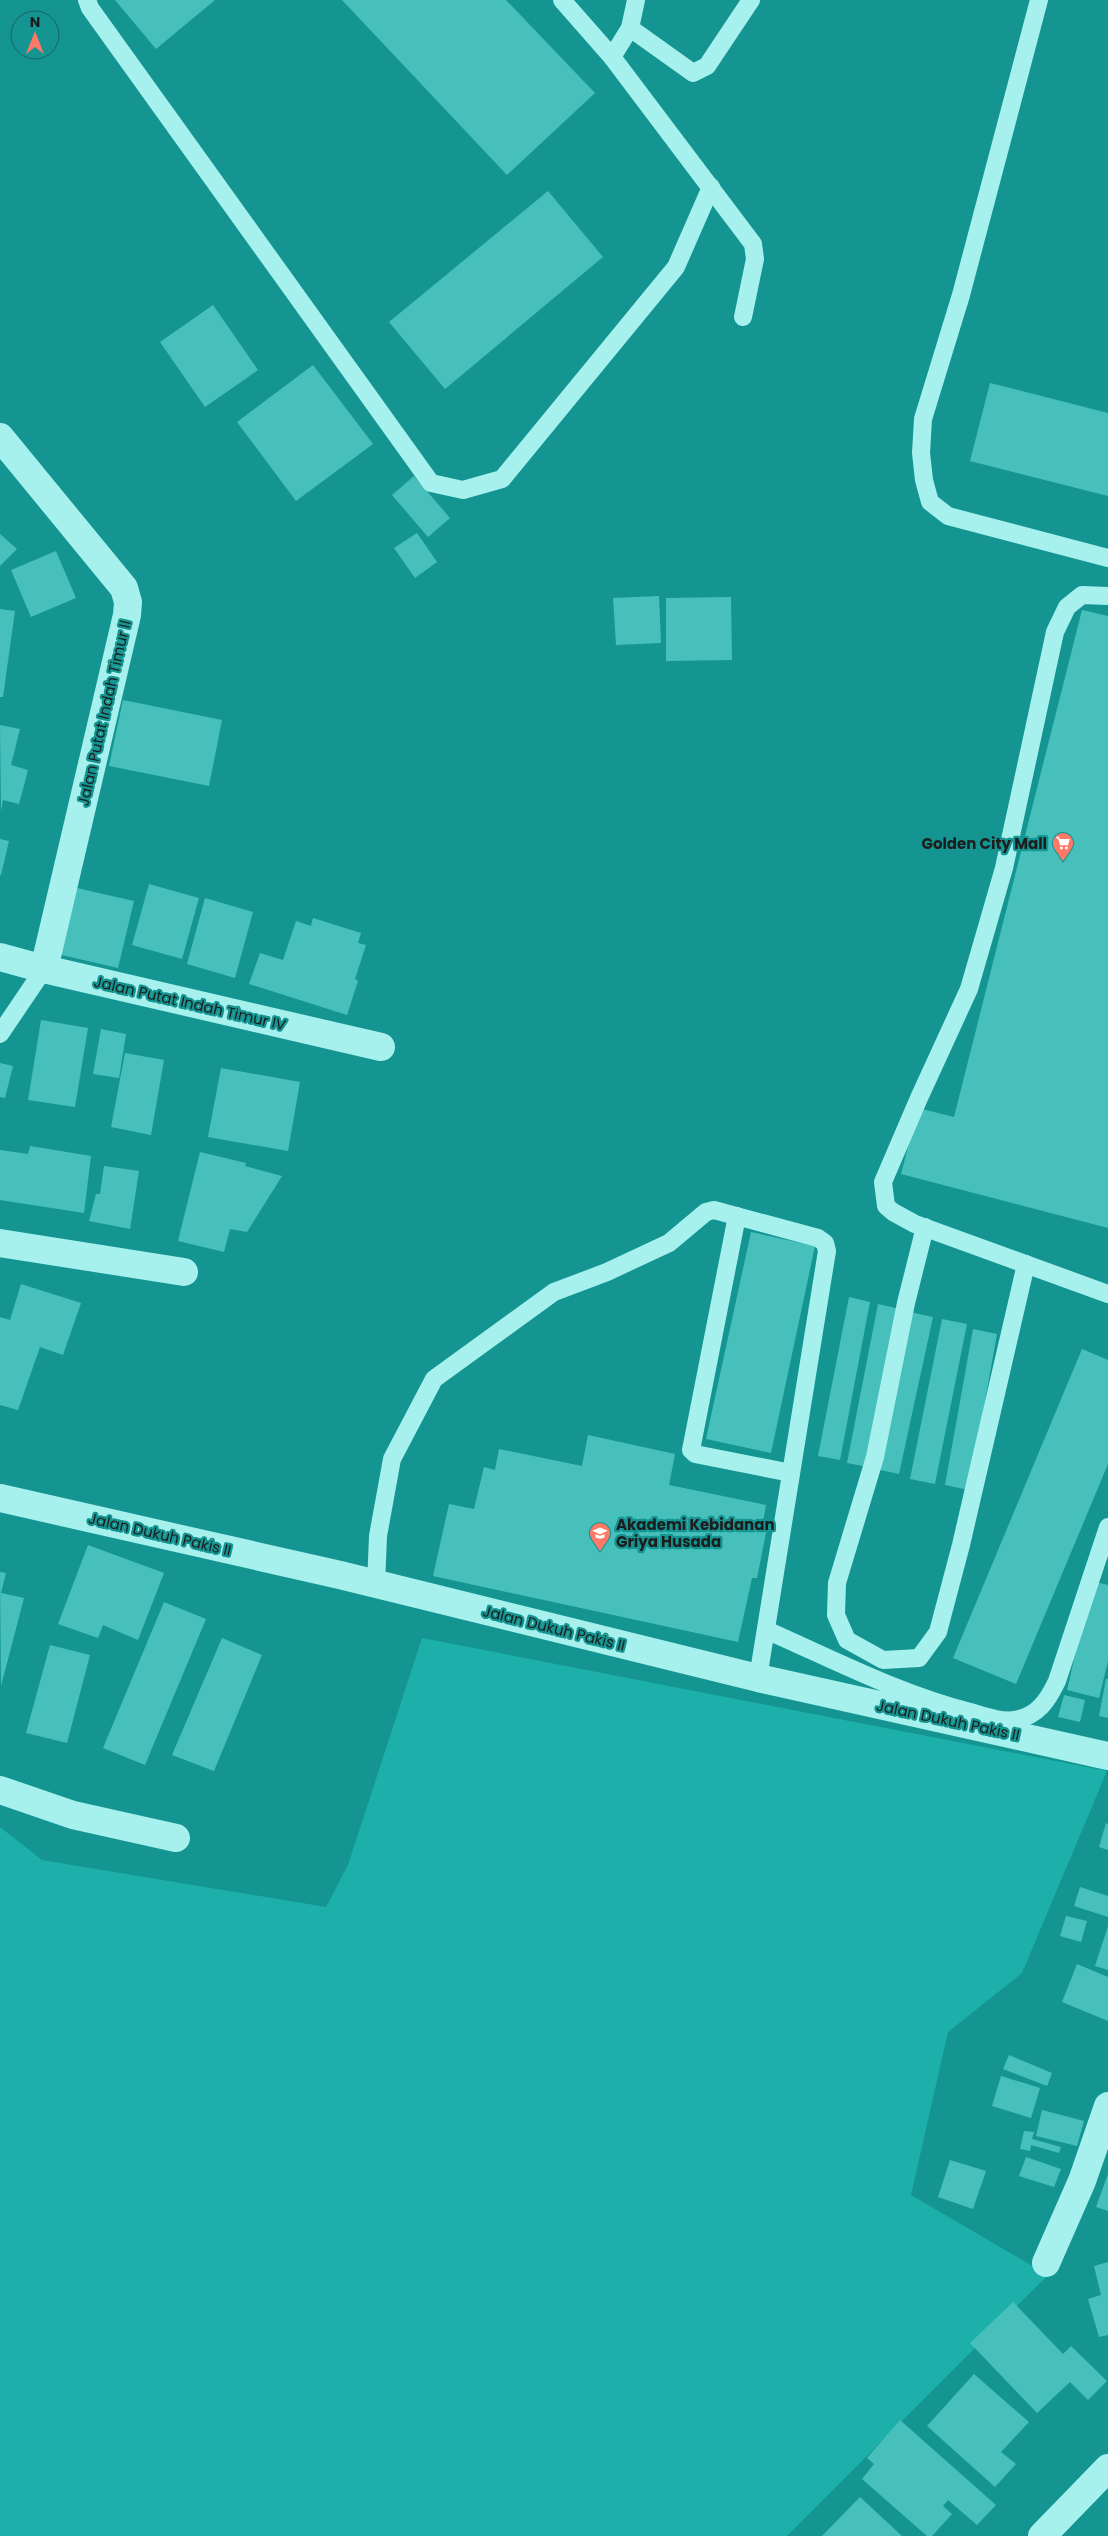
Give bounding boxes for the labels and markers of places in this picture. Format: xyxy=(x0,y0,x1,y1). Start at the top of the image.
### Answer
supermarket icon: Golden City Mall xyxy=(1051,831,1075,862)
place label: Golden City Mall xyxy=(921,833,1047,854)
place label: Akademi Kebidanan Griya Husada xyxy=(616,1514,775,1552)
school or university icon: Akademi Kebidanan Griya Husada xyxy=(588,1521,612,1552)

